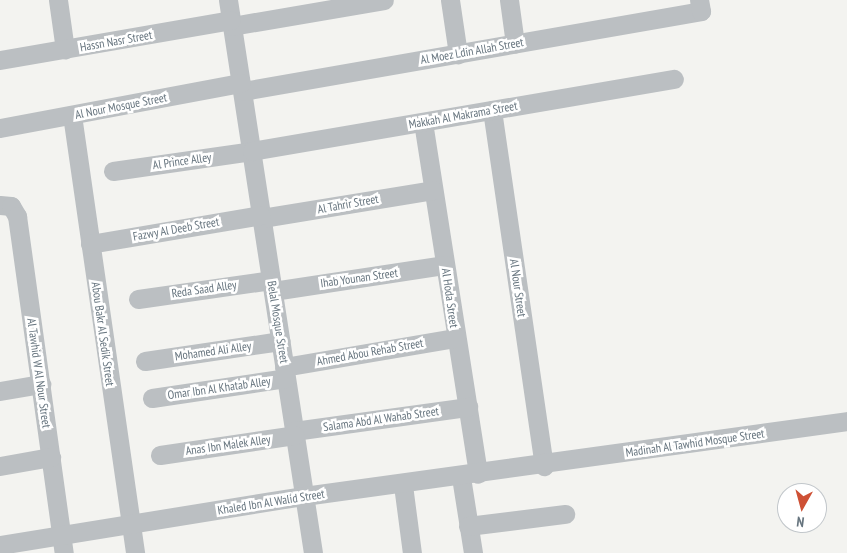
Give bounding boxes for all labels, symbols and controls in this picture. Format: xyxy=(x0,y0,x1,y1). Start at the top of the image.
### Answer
street label: Hassn Nasr Street xyxy=(79,28,153,54)
street label: Al Moez Ldin Allah Street xyxy=(419,35,525,67)
street label: Al Nour Mosque Street xyxy=(74,90,168,122)
street label: Makkah Al Makrama Street xyxy=(407,98,519,132)
street label: Al Prince Alley xyxy=(152,150,212,172)
street label: Al Tahrir Street xyxy=(316,192,380,216)
street label: Fazwy Al Deeb Street xyxy=(131,214,221,244)
street label: Al Nour Street xyxy=(507,258,529,318)
street label: Ihab Younan Street xyxy=(319,265,399,291)
street label: Al Hoda Street xyxy=(439,267,461,329)
street label: Reda Saad Alley xyxy=(170,277,238,301)
street label: Belal Mosque Street xyxy=(264,280,292,364)
street label: Abou Bakr Al Sedik Street xyxy=(89,281,117,387)
street label: Al Tawhid W Al Nour Street xyxy=(24,317,54,429)
street label: Ahmed Abou Rehab Street xyxy=(315,336,425,368)
street label: Mohamed Ali Alley xyxy=(174,338,252,364)
street label: Omar Ibn Al Khatab Alley xyxy=(166,374,272,402)
street label: Salama Abd Al Wahab Street xyxy=(322,404,440,434)
street label: Madinah Al Tawhid Mosque Street xyxy=(624,426,766,460)
street label: Anas Ibn Malek Alley xyxy=(184,432,272,458)
north arrow xyxy=(777,483,827,533)
street label: Khaled Ibn Al Walid Street xyxy=(216,486,326,518)
text: N xyxy=(795,513,805,531)

